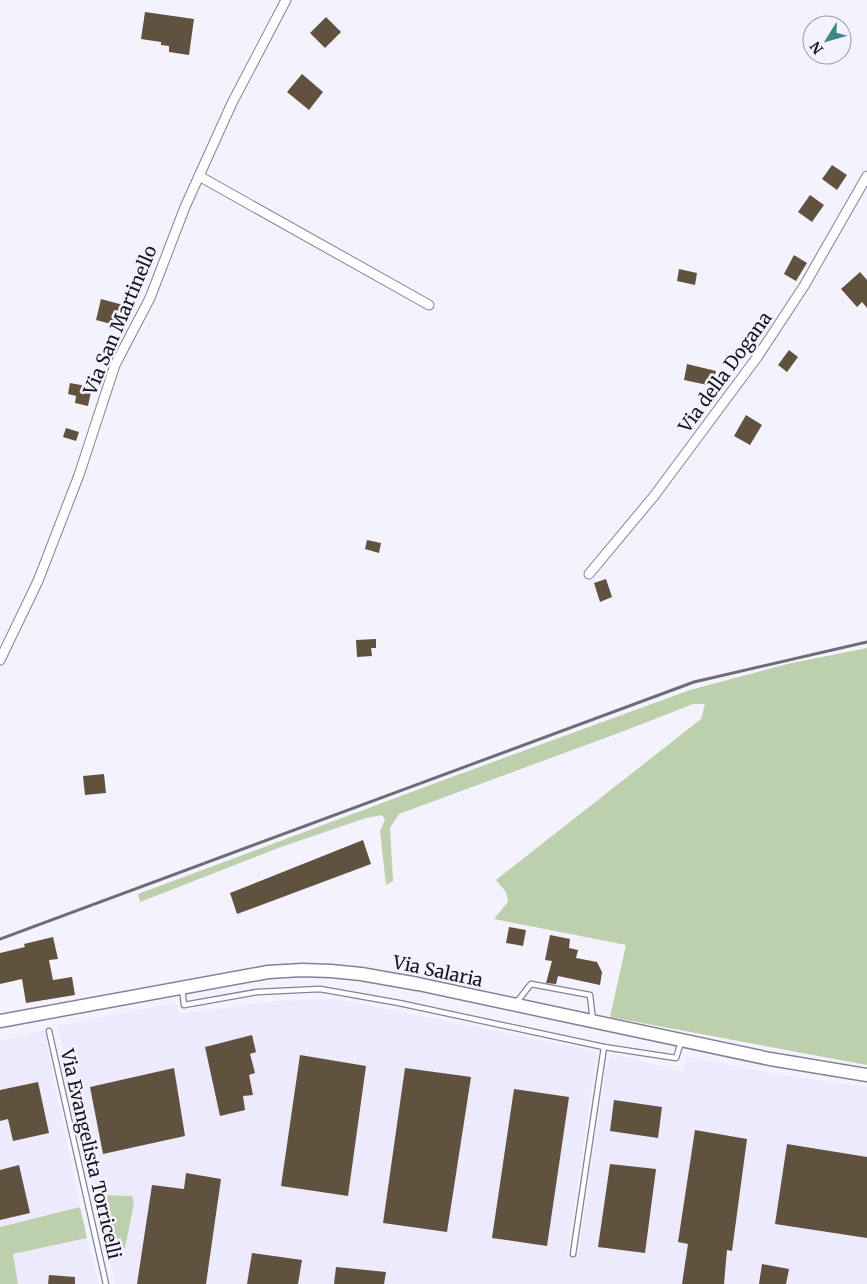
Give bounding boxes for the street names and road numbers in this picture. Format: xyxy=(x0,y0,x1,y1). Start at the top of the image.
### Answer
street label: Via San Martinello xyxy=(78,242,162,399)
street label: Via della Dogana xyxy=(673,307,777,438)
street label: Via Salaria xyxy=(390,950,485,992)
street label: Via Evangelista Torricelli xyxy=(55,1046,126,1262)

